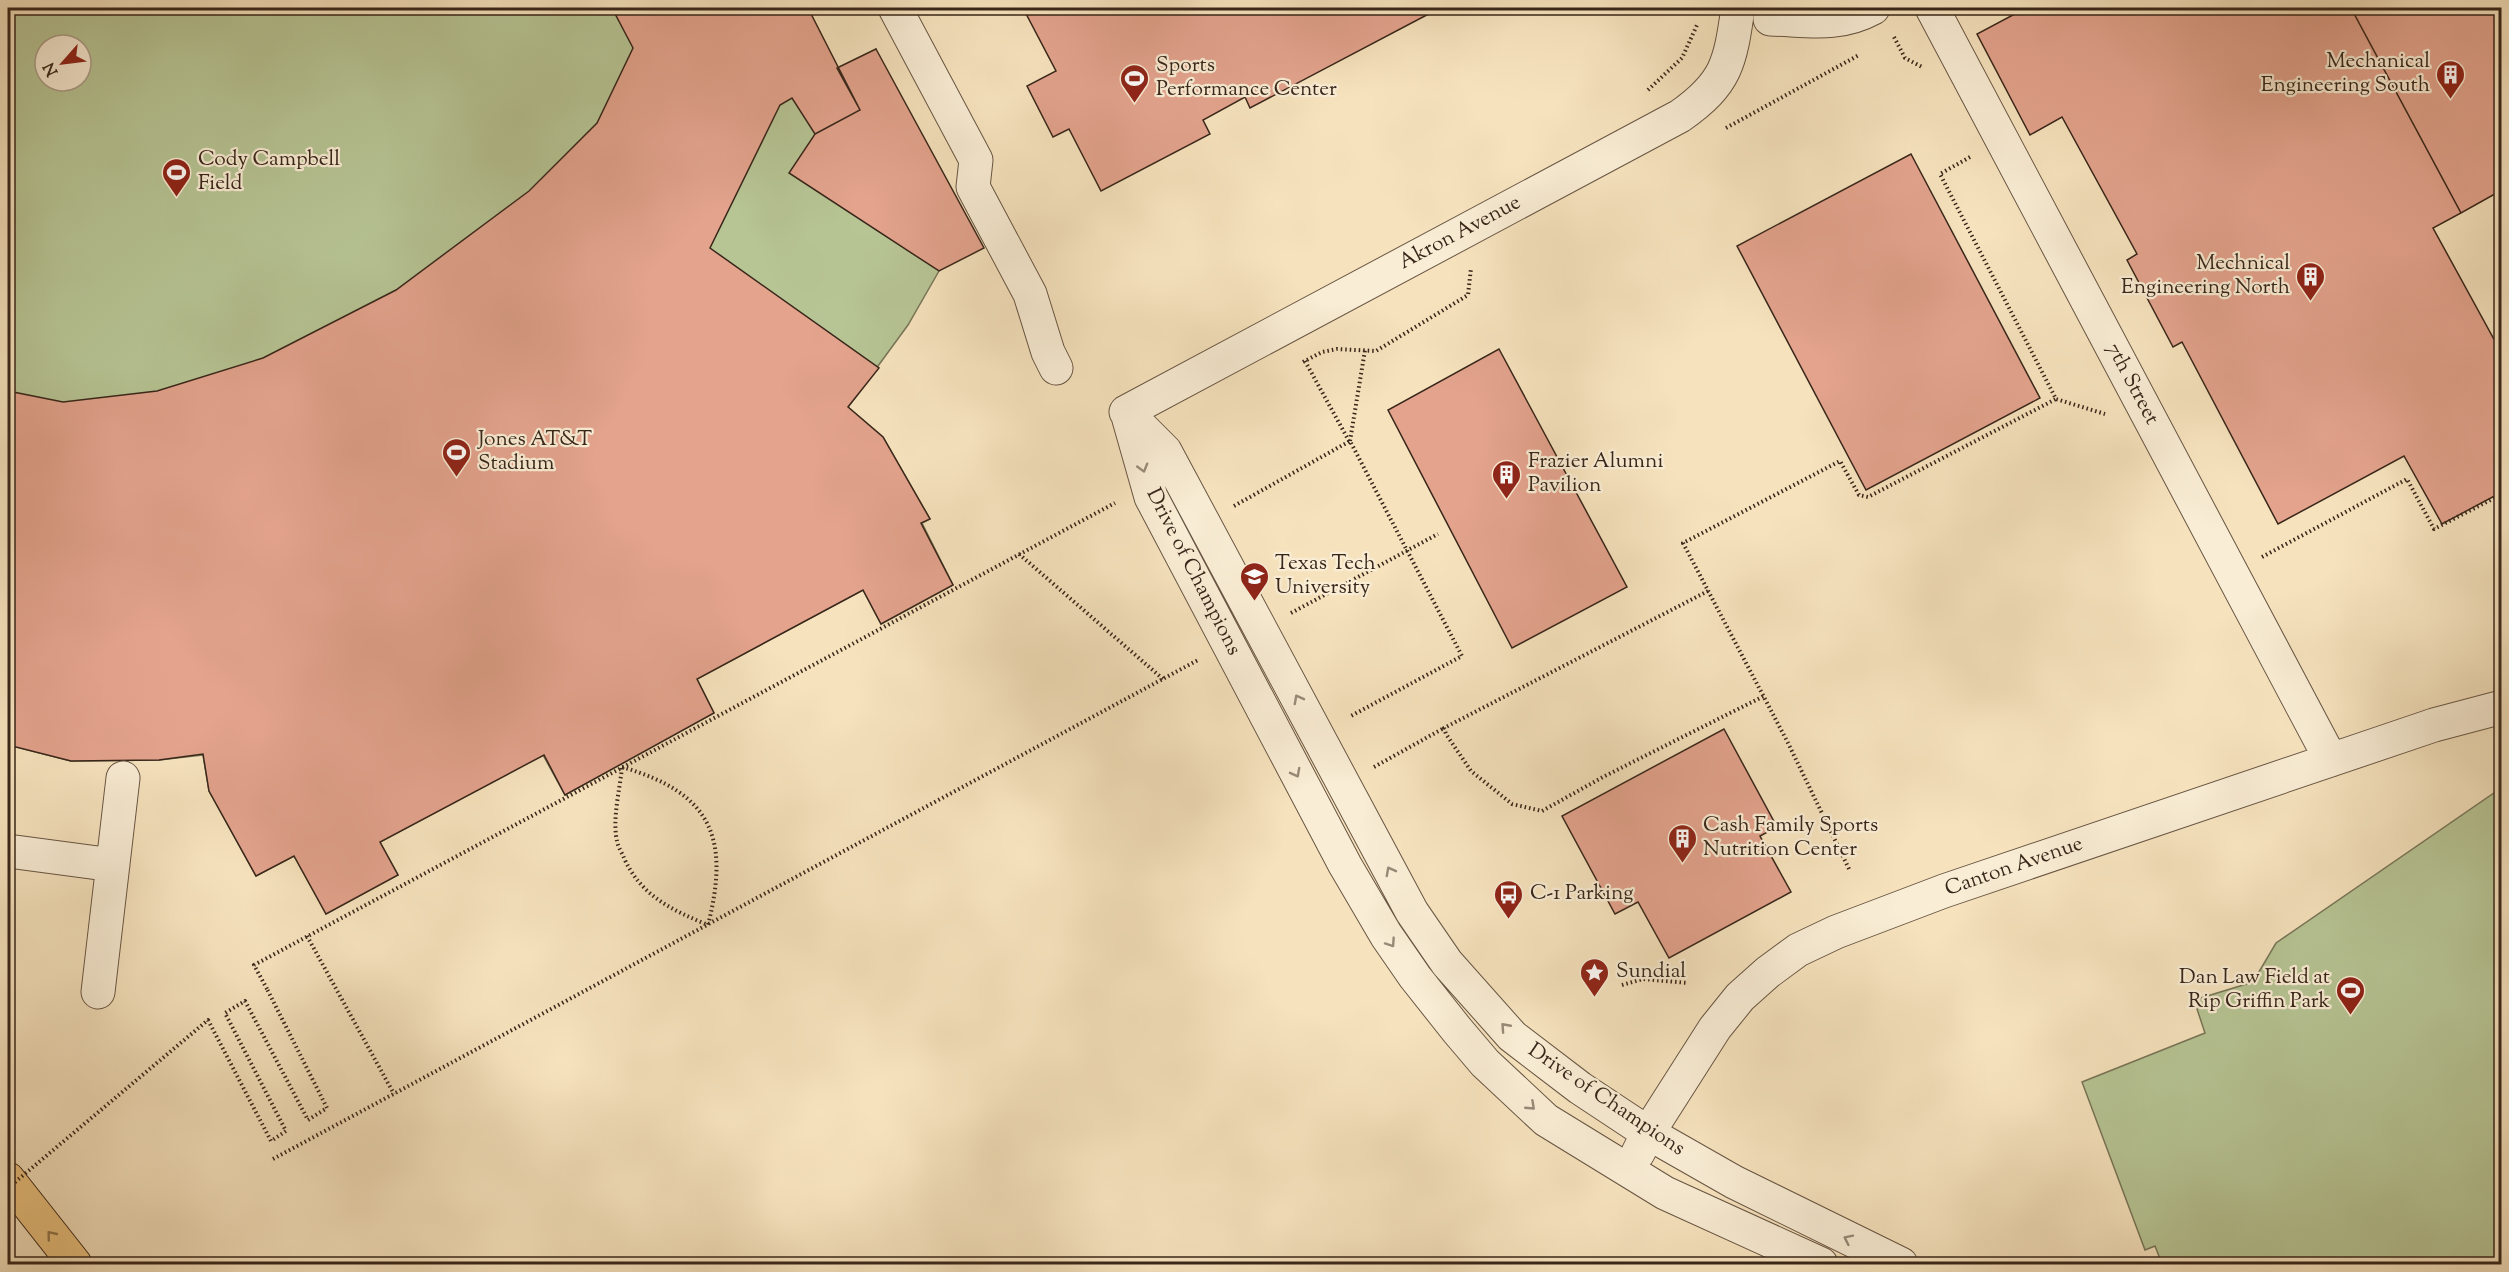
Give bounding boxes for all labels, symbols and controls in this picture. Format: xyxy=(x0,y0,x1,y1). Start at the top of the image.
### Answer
north arrow xyxy=(33,33,93,93)
place label: Mechanical Engineering South xyxy=(2261,47,2430,101)
place label: Sports Performance Center xyxy=(1156,51,1337,105)
text: N xyxy=(39,58,65,80)
building icon: Mechanical Engineering South xyxy=(2435,58,2467,100)
sports icon: Sports Performance Center xyxy=(1119,62,1151,104)
place label: Cody Campbell Field xyxy=(198,145,340,199)
sports icon: Cody Campbell Field xyxy=(161,156,193,198)
street label: Akron Avenue xyxy=(1394,188,1526,278)
place label: Mechnical Engineering North xyxy=(2121,249,2290,303)
building icon: Mechnical Engineering North xyxy=(2295,260,2327,302)
street label: 7th Street xyxy=(2098,338,2166,430)
place label: Jones AT&T Stadium xyxy=(477,425,592,479)
sports icon: Jones AT&T Stadium xyxy=(441,436,473,478)
place label: Frazier Alumni Pavilion xyxy=(1528,447,1663,501)
building icon: Frazier Alumni Pavilion xyxy=(1491,458,1523,500)
one-way arrow xyxy=(1136,462,1148,473)
street label: Drive of Champions xyxy=(1138,483,1248,661)
place label: Texas Tech University xyxy=(1275,549,1376,603)
school or university icon: Texas Tech University xyxy=(1238,560,1270,602)
one-way arrow xyxy=(1294,695,1305,705)
one-way arrow xyxy=(1289,766,1300,777)
place label: Cash Family Sports Nutrition Center xyxy=(1703,811,1878,865)
building icon: Cash Family Sports Nutrition Center xyxy=(1666,822,1698,864)
street label: Canton Avenue xyxy=(1941,829,2087,905)
one-way arrow xyxy=(1386,866,1397,877)
bus stop icon: C-1 Parking xyxy=(1493,878,1525,920)
place label: C-1 Parking xyxy=(1530,879,1633,909)
one-way arrow xyxy=(1384,936,1395,947)
place icon: Sundial xyxy=(1579,956,1611,998)
place label: Sundial xyxy=(1616,957,1686,987)
place label: Dan Law Field at Rip Griffin Park xyxy=(2179,963,2331,1017)
sports icon: Dan Law Field at Rip Griffin Park xyxy=(2335,974,2367,1016)
one-way arrow xyxy=(1501,1024,1512,1034)
street label: Drive of Champions xyxy=(1521,1036,1691,1164)
one-way arrow xyxy=(1525,1099,1535,1110)
one-way arrow xyxy=(47,1231,58,1242)
one-way arrow xyxy=(1844,1234,1855,1246)

